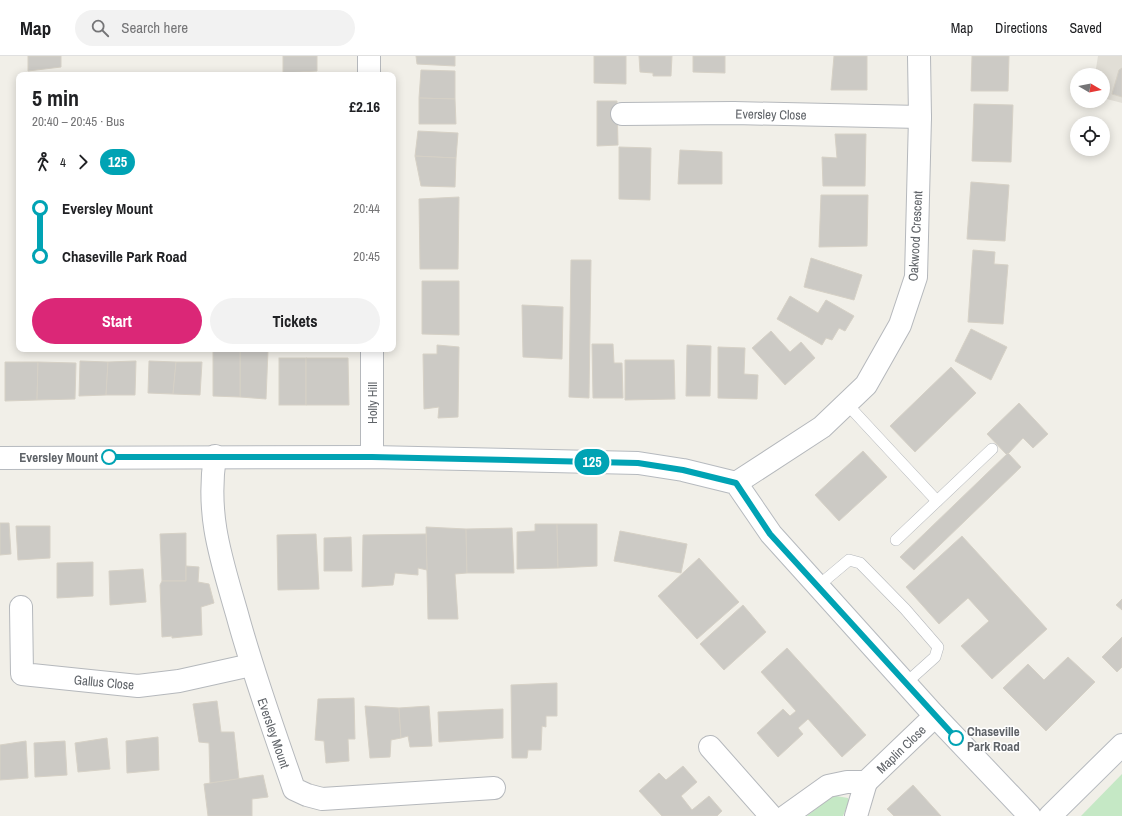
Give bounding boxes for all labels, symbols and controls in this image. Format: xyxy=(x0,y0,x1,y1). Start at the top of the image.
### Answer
search box xyxy=(75,10,355,46)
text: Map xyxy=(20,15,51,41)
icon: search xyxy=(89,17,111,39)
text: Search here xyxy=(121,17,188,38)
text: Map xyxy=(951,19,973,37)
text: Directions xyxy=(995,19,1047,37)
text: Saved xyxy=(1069,19,1102,37)
north arrow xyxy=(1070,68,1110,108)
map controls xyxy=(1070,68,1110,156)
text: 5 min xyxy=(32,83,79,113)
text: £2.16 xyxy=(349,96,380,117)
street label: Eversley Close xyxy=(735,105,807,124)
text: 20:40 – 20:45 · Bus xyxy=(32,113,124,130)
button: locate xyxy=(1070,116,1110,156)
icon: walk xyxy=(32,151,54,173)
icon: forward xyxy=(72,151,94,173)
text: 125 xyxy=(108,153,127,171)
text: 4 xyxy=(60,154,66,171)
street label: Oakwood Crescent xyxy=(905,190,926,282)
text: Eversley Mount xyxy=(62,198,153,219)
text: 20:44 xyxy=(353,200,380,217)
text: Chaseville Park Road xyxy=(62,246,187,267)
text: 20:45 xyxy=(353,248,380,265)
button: Start xyxy=(32,298,202,344)
button: Tickets xyxy=(210,298,380,344)
street label: Holly Hill xyxy=(364,382,381,424)
place label: Eversley Mount xyxy=(19,449,98,466)
marker: Eversley Mount xyxy=(101,449,117,465)
line badge: 125 xyxy=(569,449,615,475)
text: 125 xyxy=(582,453,602,471)
street label: Gallus Close xyxy=(73,671,135,694)
street label: Eversley Mount xyxy=(254,696,294,771)
street label: Maplin Close xyxy=(873,722,930,777)
place label: Chaseville Park Road xyxy=(967,723,1020,755)
marker: Chaseville Park Road xyxy=(948,730,964,746)

